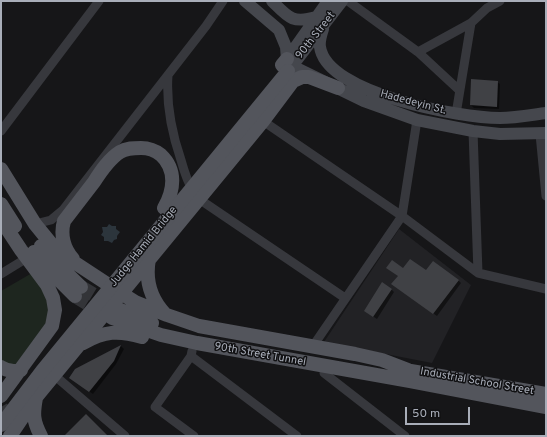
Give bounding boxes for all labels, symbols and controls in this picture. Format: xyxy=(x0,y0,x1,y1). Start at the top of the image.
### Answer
street label: 90th Street xyxy=(293,10,339,62)
street label: Hadedeyin St. xyxy=(379,88,447,118)
street label: Judge Hamid Bridge xyxy=(108,204,180,290)
street label: 90th Street Tunnel xyxy=(213,340,307,370)
street label: Industrial School Street xyxy=(419,365,535,399)
scale bar xyxy=(407,399,472,425)
text: 50 m xyxy=(412,406,440,422)

